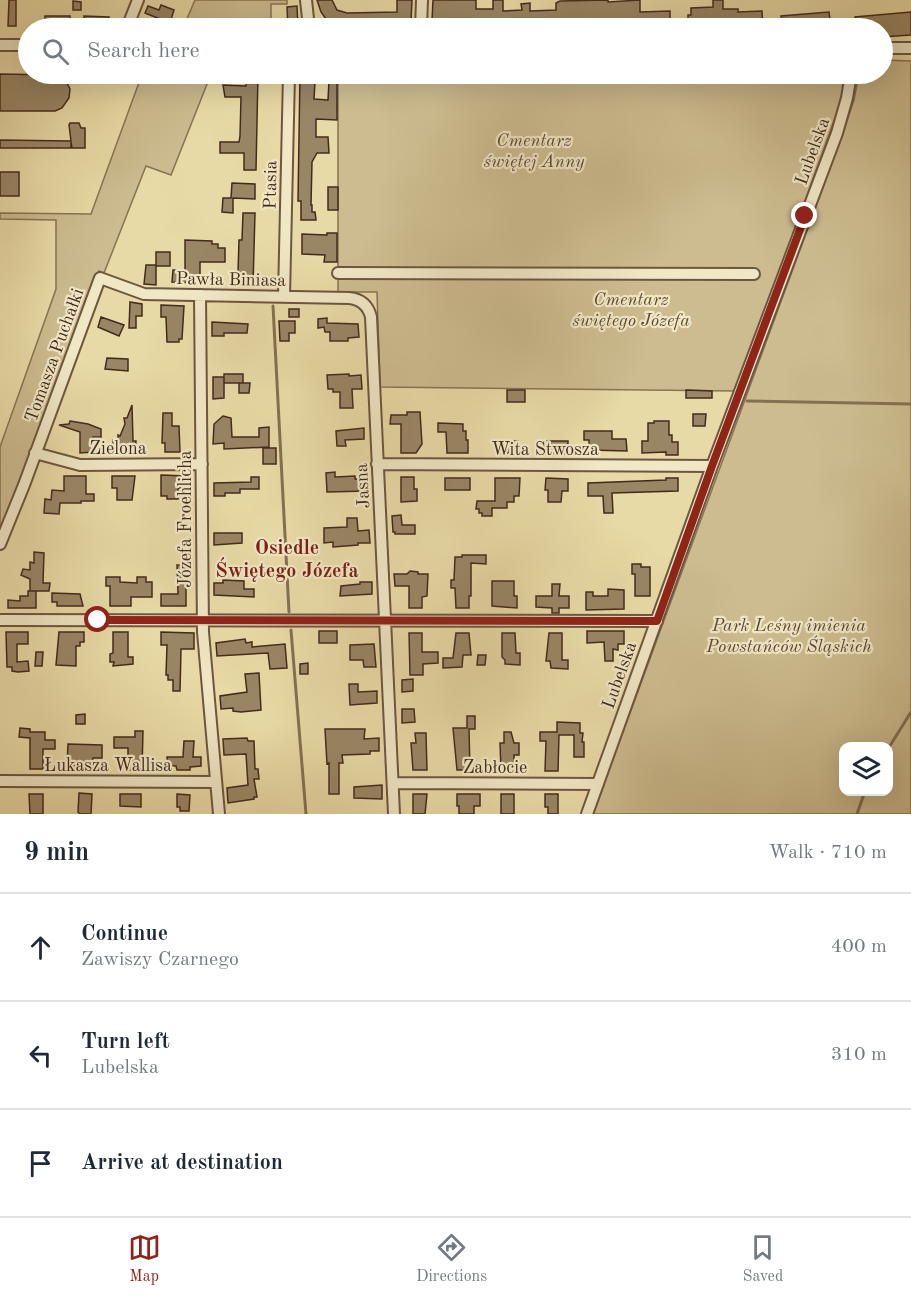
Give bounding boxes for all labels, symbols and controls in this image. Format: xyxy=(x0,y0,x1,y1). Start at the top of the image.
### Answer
search box xyxy=(18,18,893,84)
icon: search xyxy=(39,35,72,68)
text: Search here xyxy=(87,40,200,62)
street label: Lubelska xyxy=(792,115,833,187)
park label: Cmentarz świętej Anny xyxy=(484,132,585,171)
street label: Ptasia xyxy=(262,160,280,210)
route end xyxy=(791,202,817,228)
street label: Pawła Biniasa xyxy=(176,270,286,290)
street label: Tomasza Puchałki xyxy=(22,286,88,425)
park label: Cmentarz świętego Józefa xyxy=(572,291,690,330)
street label: Zielona xyxy=(89,440,147,458)
street label: Wita Stwosza xyxy=(491,441,599,459)
street label: Józefa Froehlicha xyxy=(177,450,195,588)
street label: Jasna xyxy=(353,463,373,509)
district label: Osiedle Świętego Józefa xyxy=(215,539,359,582)
route start xyxy=(84,606,110,632)
park label: Park Leśny imienia Powstańców Śląskich xyxy=(705,617,872,656)
street label: Lubelska xyxy=(599,639,640,711)
map controls xyxy=(839,742,893,796)
button: layers xyxy=(839,742,893,796)
street label: Łukasza Wallisa xyxy=(44,757,172,775)
street label: Zabłocie xyxy=(463,759,527,777)
text: 9 min xyxy=(24,840,89,866)
text: Walk · 710 m xyxy=(768,843,887,863)
text: Continue xyxy=(81,923,168,945)
icon: ahead xyxy=(24,931,57,964)
text: 400 m xyxy=(831,937,887,957)
text: Zawiszy Czarnego xyxy=(81,950,239,970)
text: Turn left xyxy=(81,1031,170,1053)
icon: left xyxy=(24,1039,57,1072)
text: 310 m xyxy=(831,1045,887,1065)
text: Lubelska xyxy=(81,1058,159,1078)
icon: arrive xyxy=(24,1147,57,1180)
text: Arrive at destination xyxy=(81,1152,283,1174)
tab: Map xyxy=(128,1231,161,1287)
tab: Directions xyxy=(416,1231,487,1287)
tab: Saved xyxy=(743,1231,783,1287)

